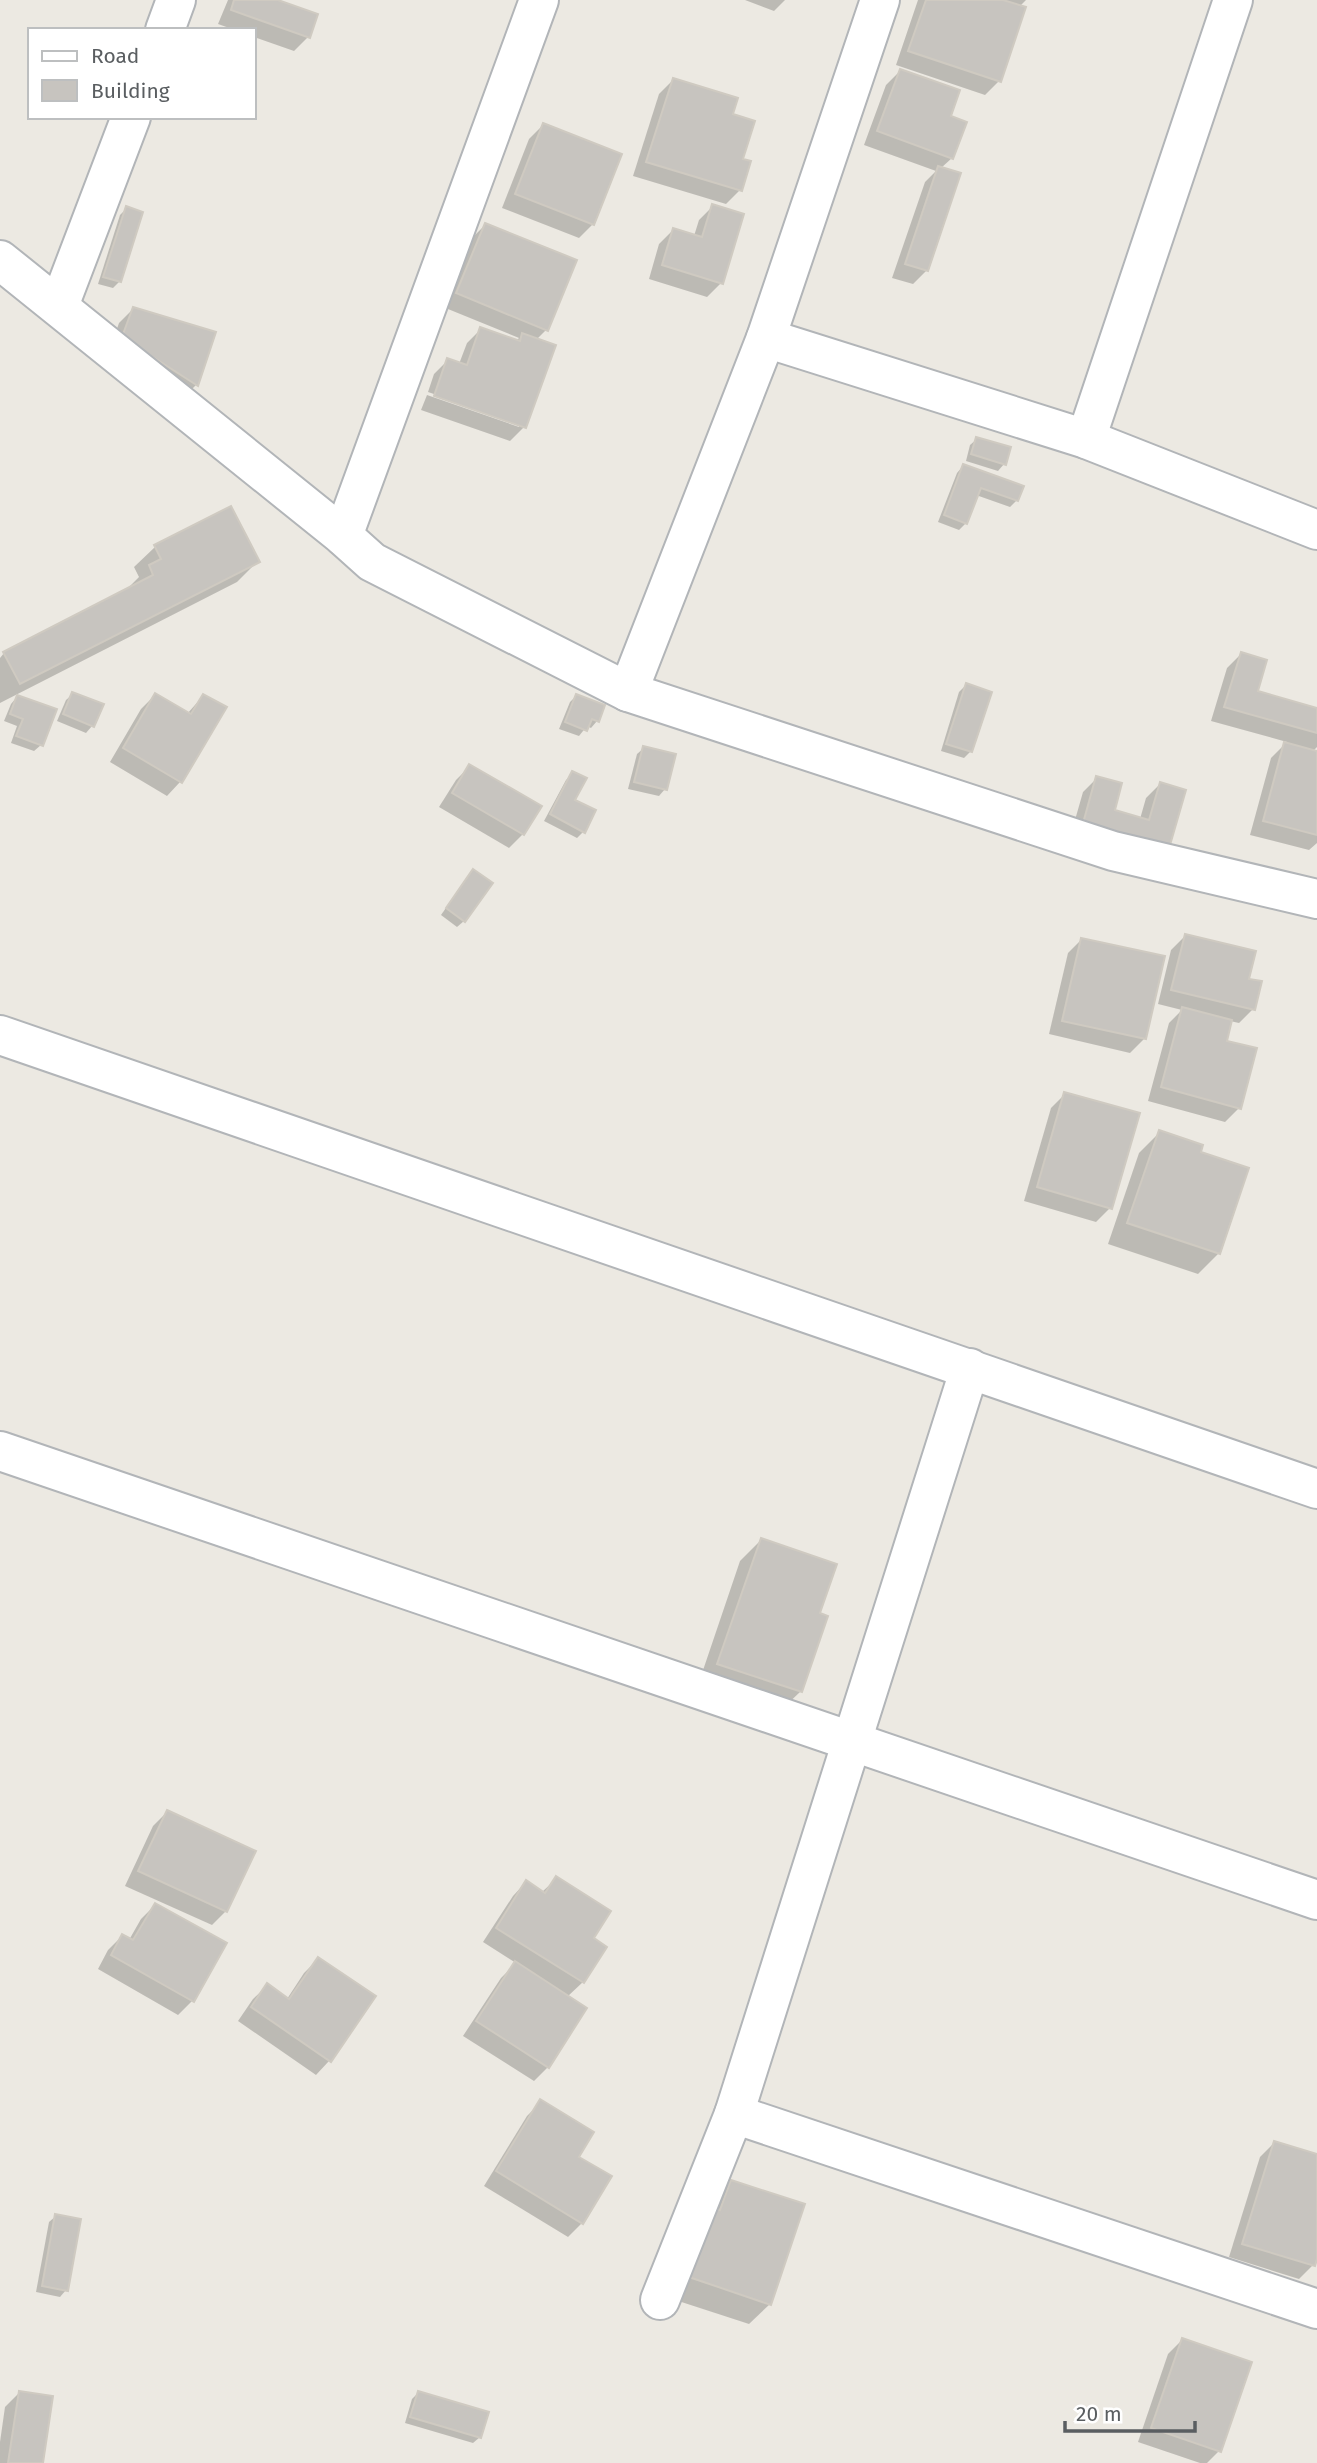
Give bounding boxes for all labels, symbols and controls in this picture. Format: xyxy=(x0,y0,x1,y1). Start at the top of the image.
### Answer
legend xyxy=(28,28,256,119)
text: Road xyxy=(91,43,139,69)
text: Building xyxy=(91,78,170,104)
scale bar xyxy=(1065,2390,1194,2434)
text: 20 m xyxy=(1076,2401,1122,2427)

